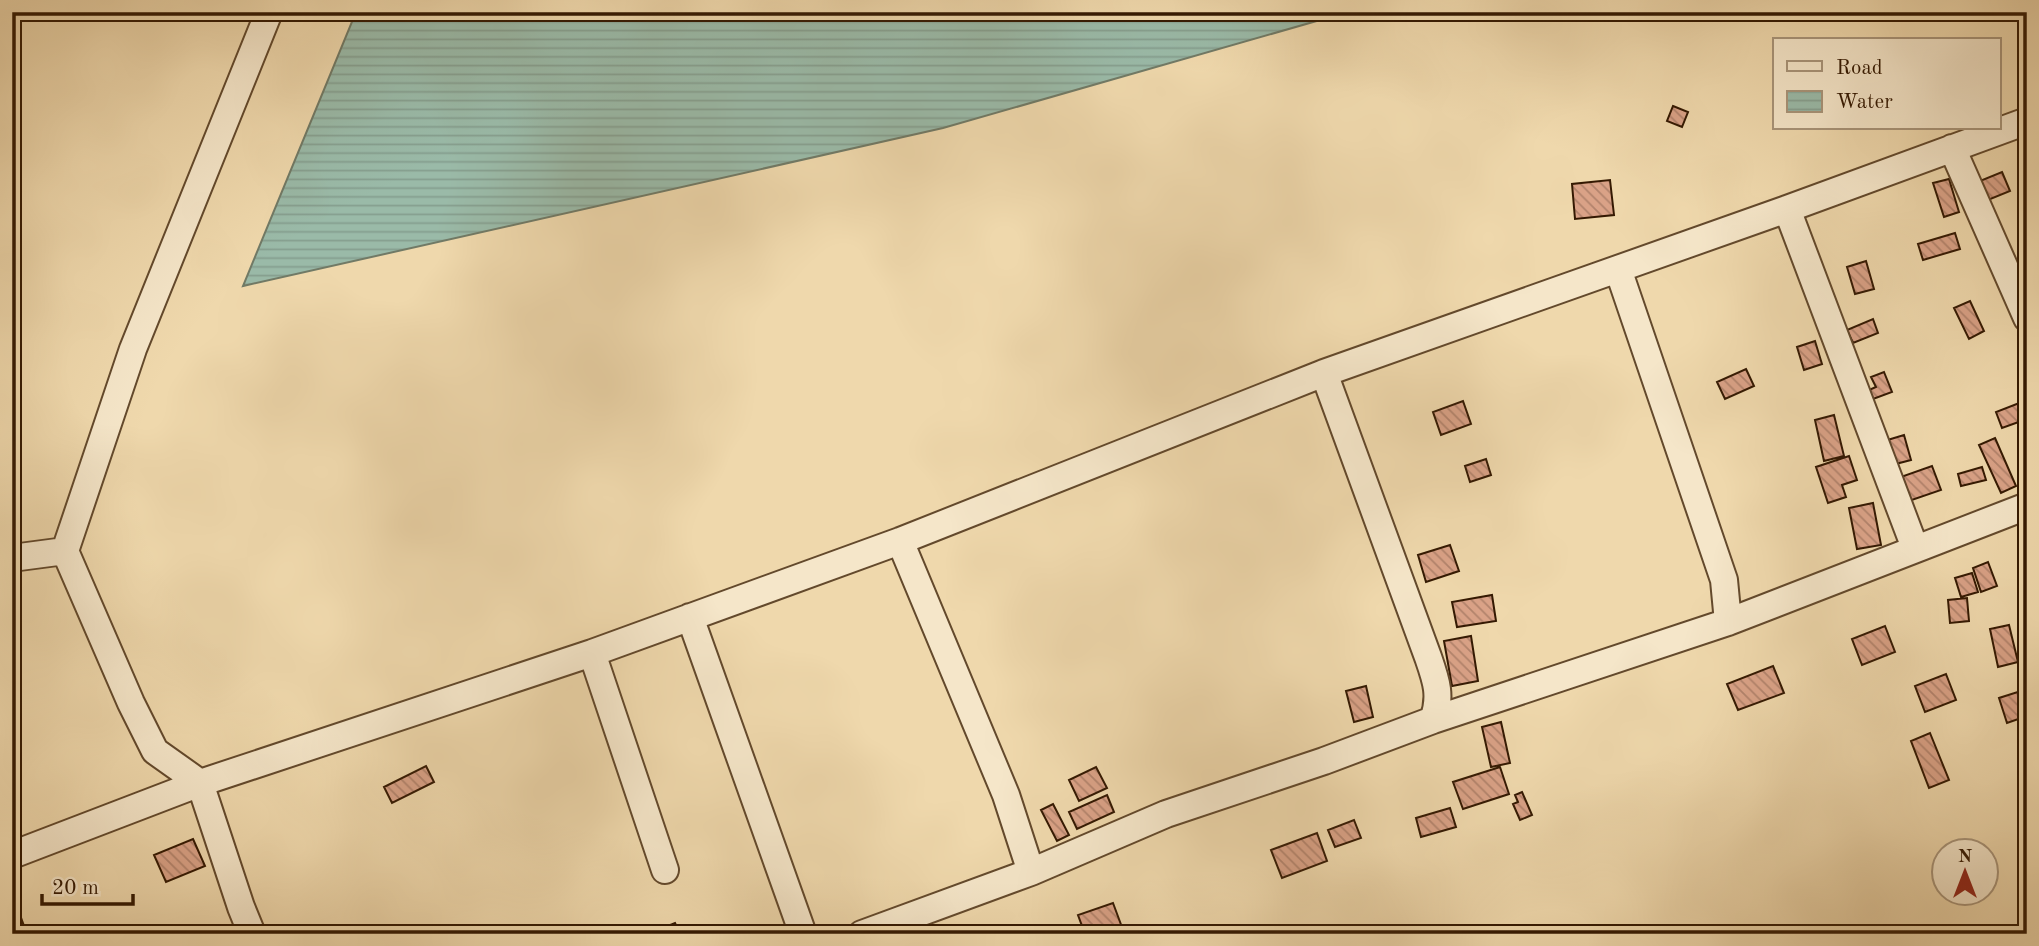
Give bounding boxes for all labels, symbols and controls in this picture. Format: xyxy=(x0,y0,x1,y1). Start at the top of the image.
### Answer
legend xyxy=(1773,38,2000,130)
text: Road xyxy=(1836,58,1883,79)
text: Water xyxy=(1836,92,1893,113)
north arrow xyxy=(1930,838,2000,908)
text: N xyxy=(1958,848,1973,867)
scale bar xyxy=(42,862,133,906)
text: 20 m xyxy=(52,878,99,899)

